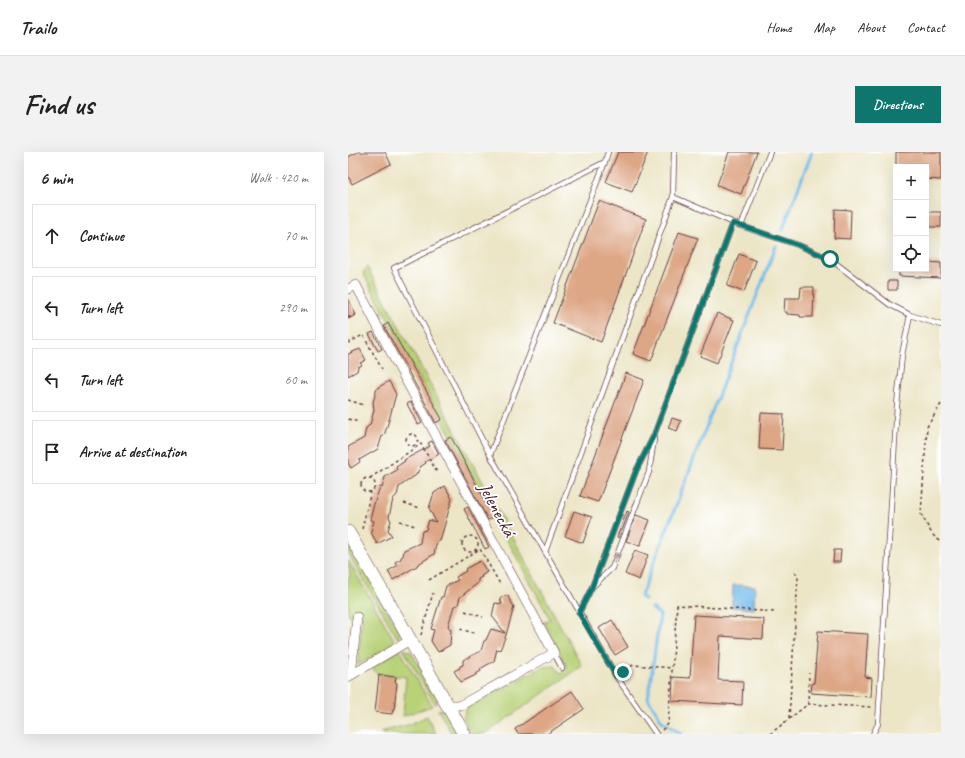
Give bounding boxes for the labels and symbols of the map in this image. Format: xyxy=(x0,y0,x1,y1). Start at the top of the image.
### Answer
route start xyxy=(821,250,839,268)
street label: Jelenecká xyxy=(472,477,522,542)
one-way arrow xyxy=(614,551,620,563)
route end xyxy=(614,663,632,681)

